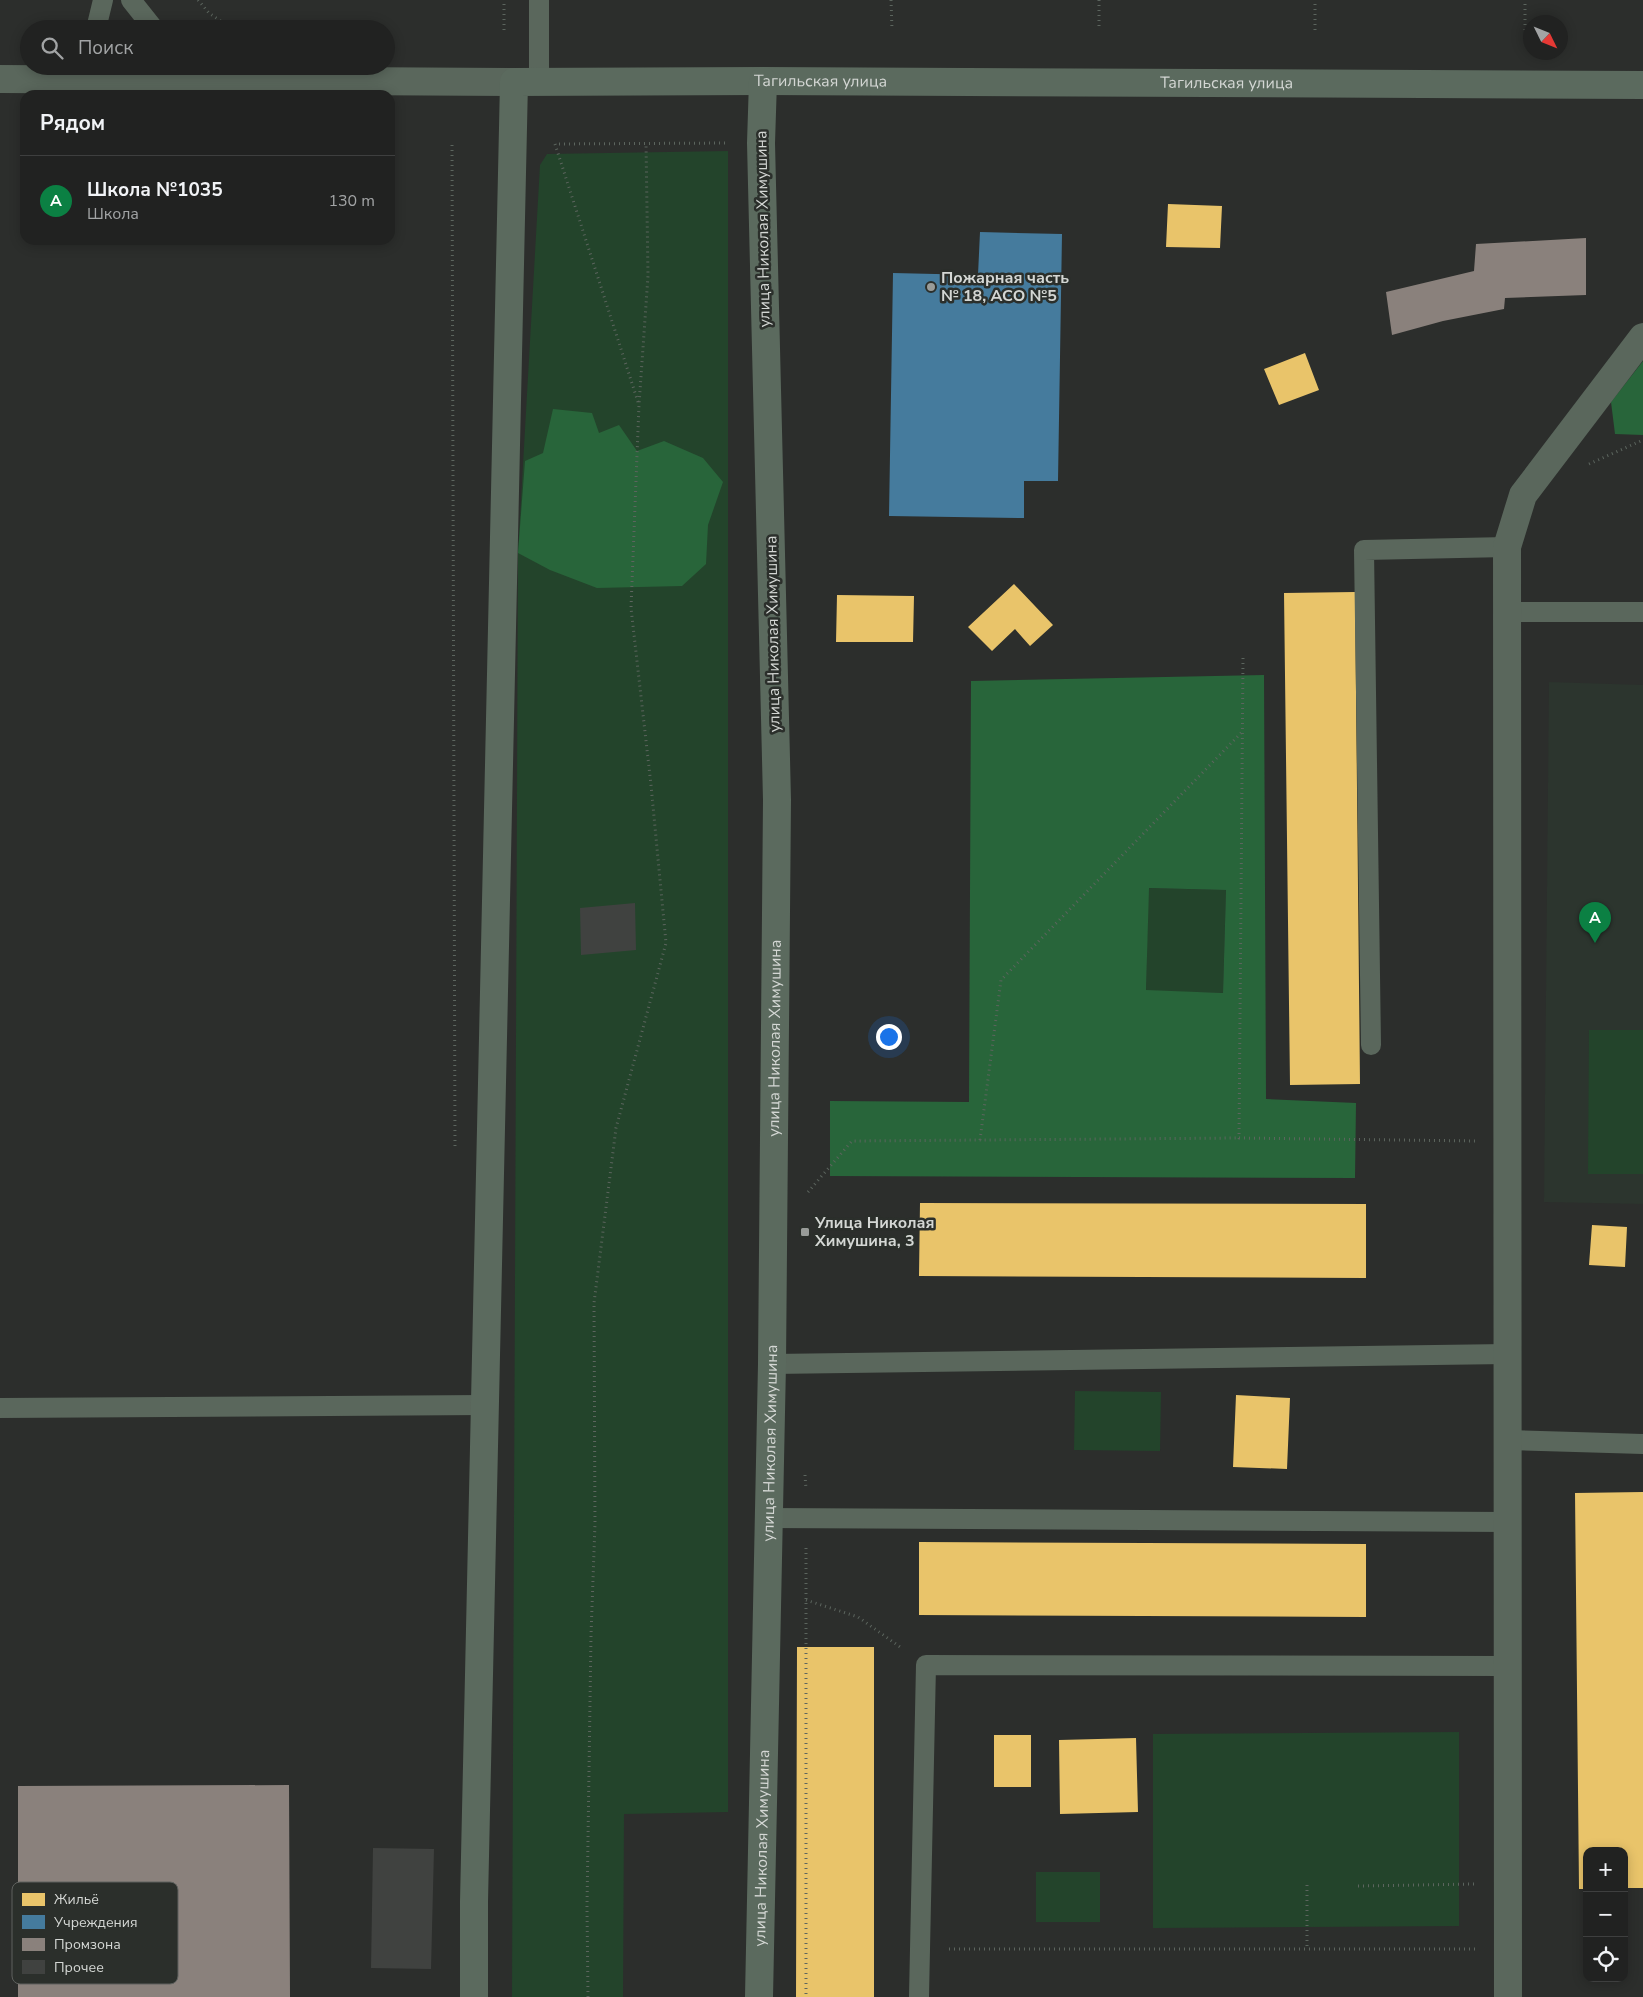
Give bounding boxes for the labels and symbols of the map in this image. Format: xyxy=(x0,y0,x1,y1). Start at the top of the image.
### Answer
north arrow xyxy=(1523,15,1568,60)
street label: Тагильская улица xyxy=(754,70,887,93)
street label: Тагильская улица xyxy=(1160,72,1293,94)
street label: улица Николая Химушина xyxy=(750,130,776,328)
place label: Пожарная часть № 18, АСО №5 xyxy=(941,267,1069,307)
marker: Пожарная часть № 18, АСО №5 xyxy=(925,281,937,293)
street label: улица Николая Химушина xyxy=(760,535,786,733)
pin: A xyxy=(1579,902,1611,943)
street label: улица Николая Химушина xyxy=(763,939,787,1137)
your location xyxy=(876,1024,902,1050)
place label: Улица Николая Химушина, 3 xyxy=(814,1212,935,1252)
marker: Улица Николая Химушина, 3 xyxy=(799,1226,811,1238)
street label: улица Николая Химушина xyxy=(757,1344,783,1542)
street label: улица Николая Химушина xyxy=(749,1749,775,1947)
legend xyxy=(12,1882,178,1984)
text: Жильё xyxy=(54,1890,99,1909)
text: Учреждения xyxy=(53,1913,137,1932)
text: Промзона xyxy=(54,1935,121,1954)
text: Прочее xyxy=(54,1958,104,1977)

